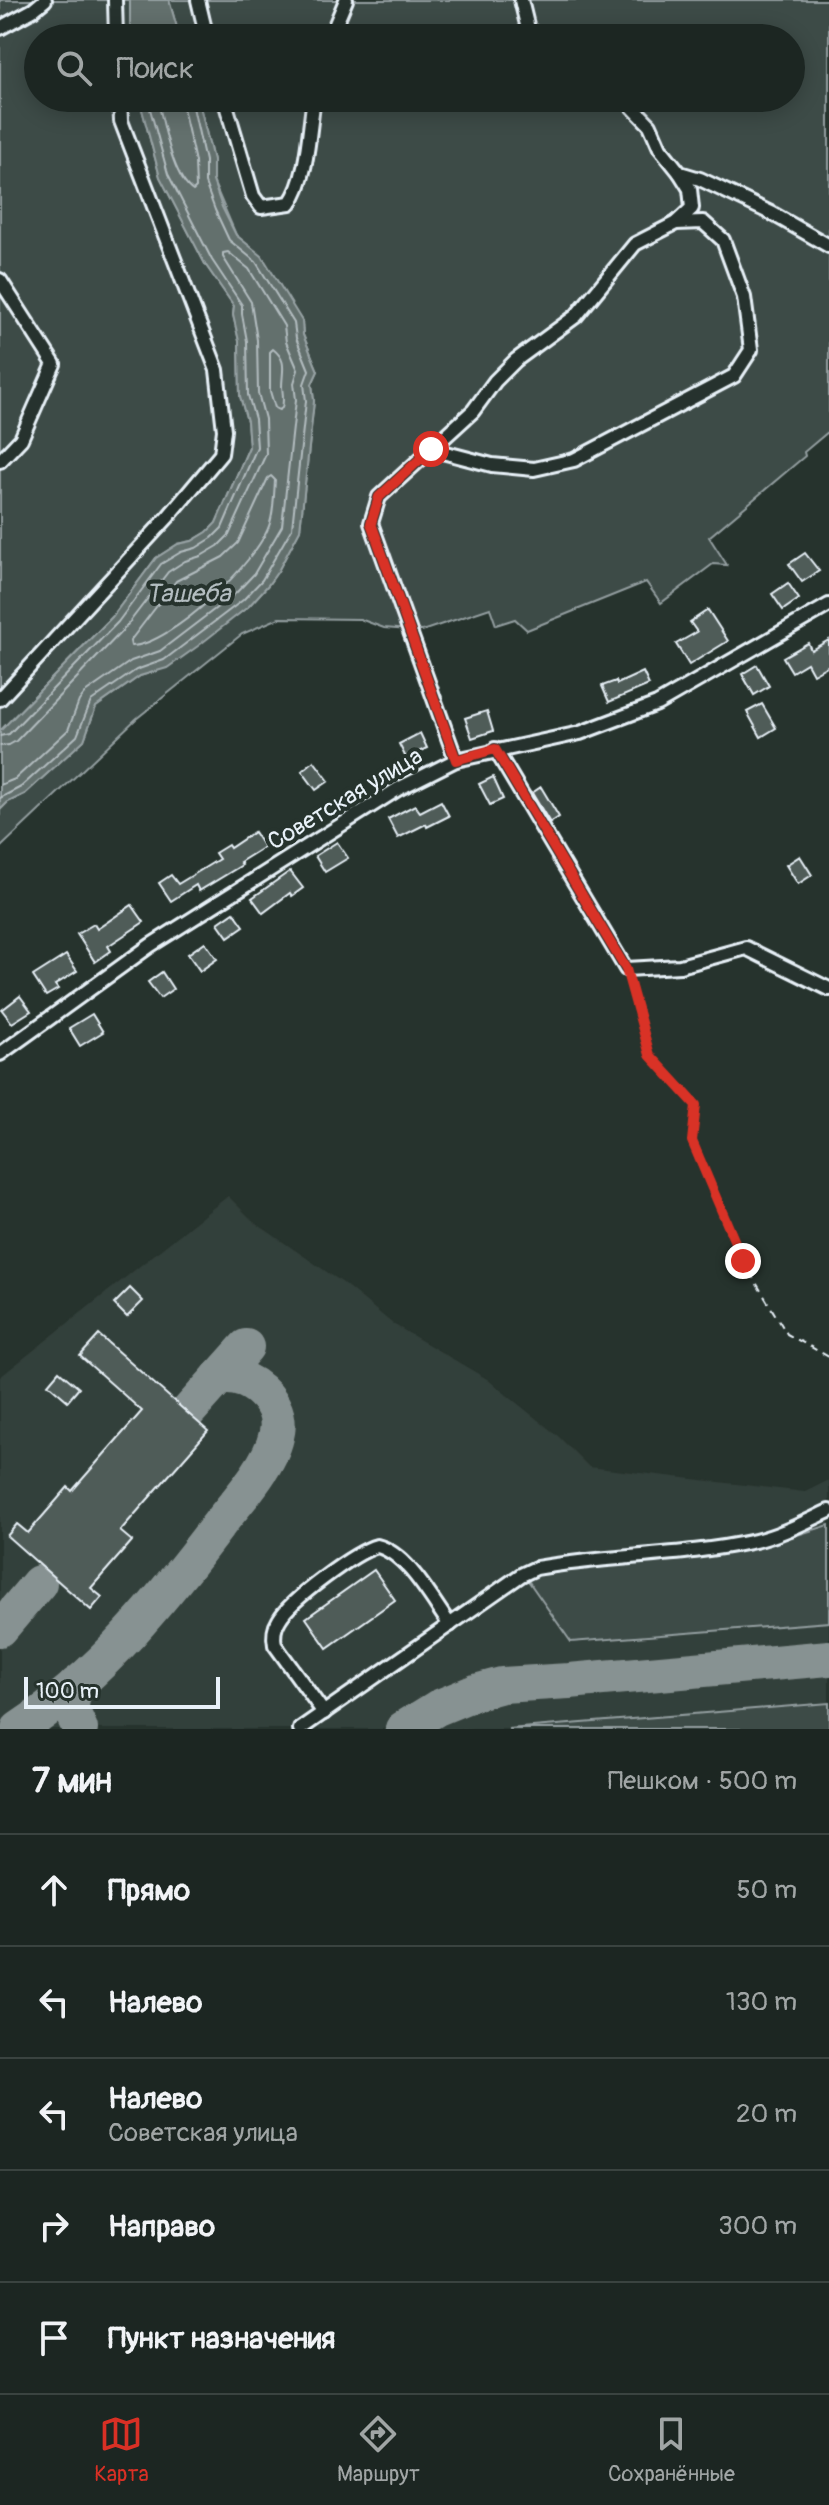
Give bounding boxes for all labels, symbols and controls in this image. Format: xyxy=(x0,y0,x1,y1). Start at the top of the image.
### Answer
search box xyxy=(24,24,805,112)
icon: search xyxy=(52,46,96,90)
text: Поиск xyxy=(116,50,194,87)
route start xyxy=(413,431,449,467)
water label: Ташеба xyxy=(146,578,232,610)
street label: Советская улица xyxy=(262,741,428,857)
route end xyxy=(725,1243,761,1279)
scale bar xyxy=(24,1673,220,1709)
text: 100 m xyxy=(36,1677,99,1705)
text: 7 мин xyxy=(32,1760,112,1803)
text: Пешком · 500 m xyxy=(608,1765,797,1797)
icon: ahead xyxy=(32,1868,76,1912)
text: Прямо xyxy=(108,1872,190,1909)
text: 50 m xyxy=(736,1874,797,1906)
icon: left xyxy=(32,1980,76,2024)
text: Налево xyxy=(108,1984,202,2021)
text: 130 m xyxy=(726,1986,797,2018)
text: Налево xyxy=(108,2080,202,2117)
icon: left xyxy=(32,2092,76,2136)
text: 20 m xyxy=(736,2098,797,2130)
text: Советская улица xyxy=(108,2117,298,2149)
icon: right xyxy=(32,2204,76,2248)
text: Направо xyxy=(108,2208,215,2245)
text: 300 m xyxy=(718,2210,797,2242)
icon: arrive xyxy=(32,2316,76,2360)
text: Пункт назначения xyxy=(108,2320,335,2357)
tab: Карта xyxy=(94,2412,149,2488)
tab: Маршрут xyxy=(337,2412,420,2488)
tab: Сохранённые xyxy=(608,2412,735,2488)

